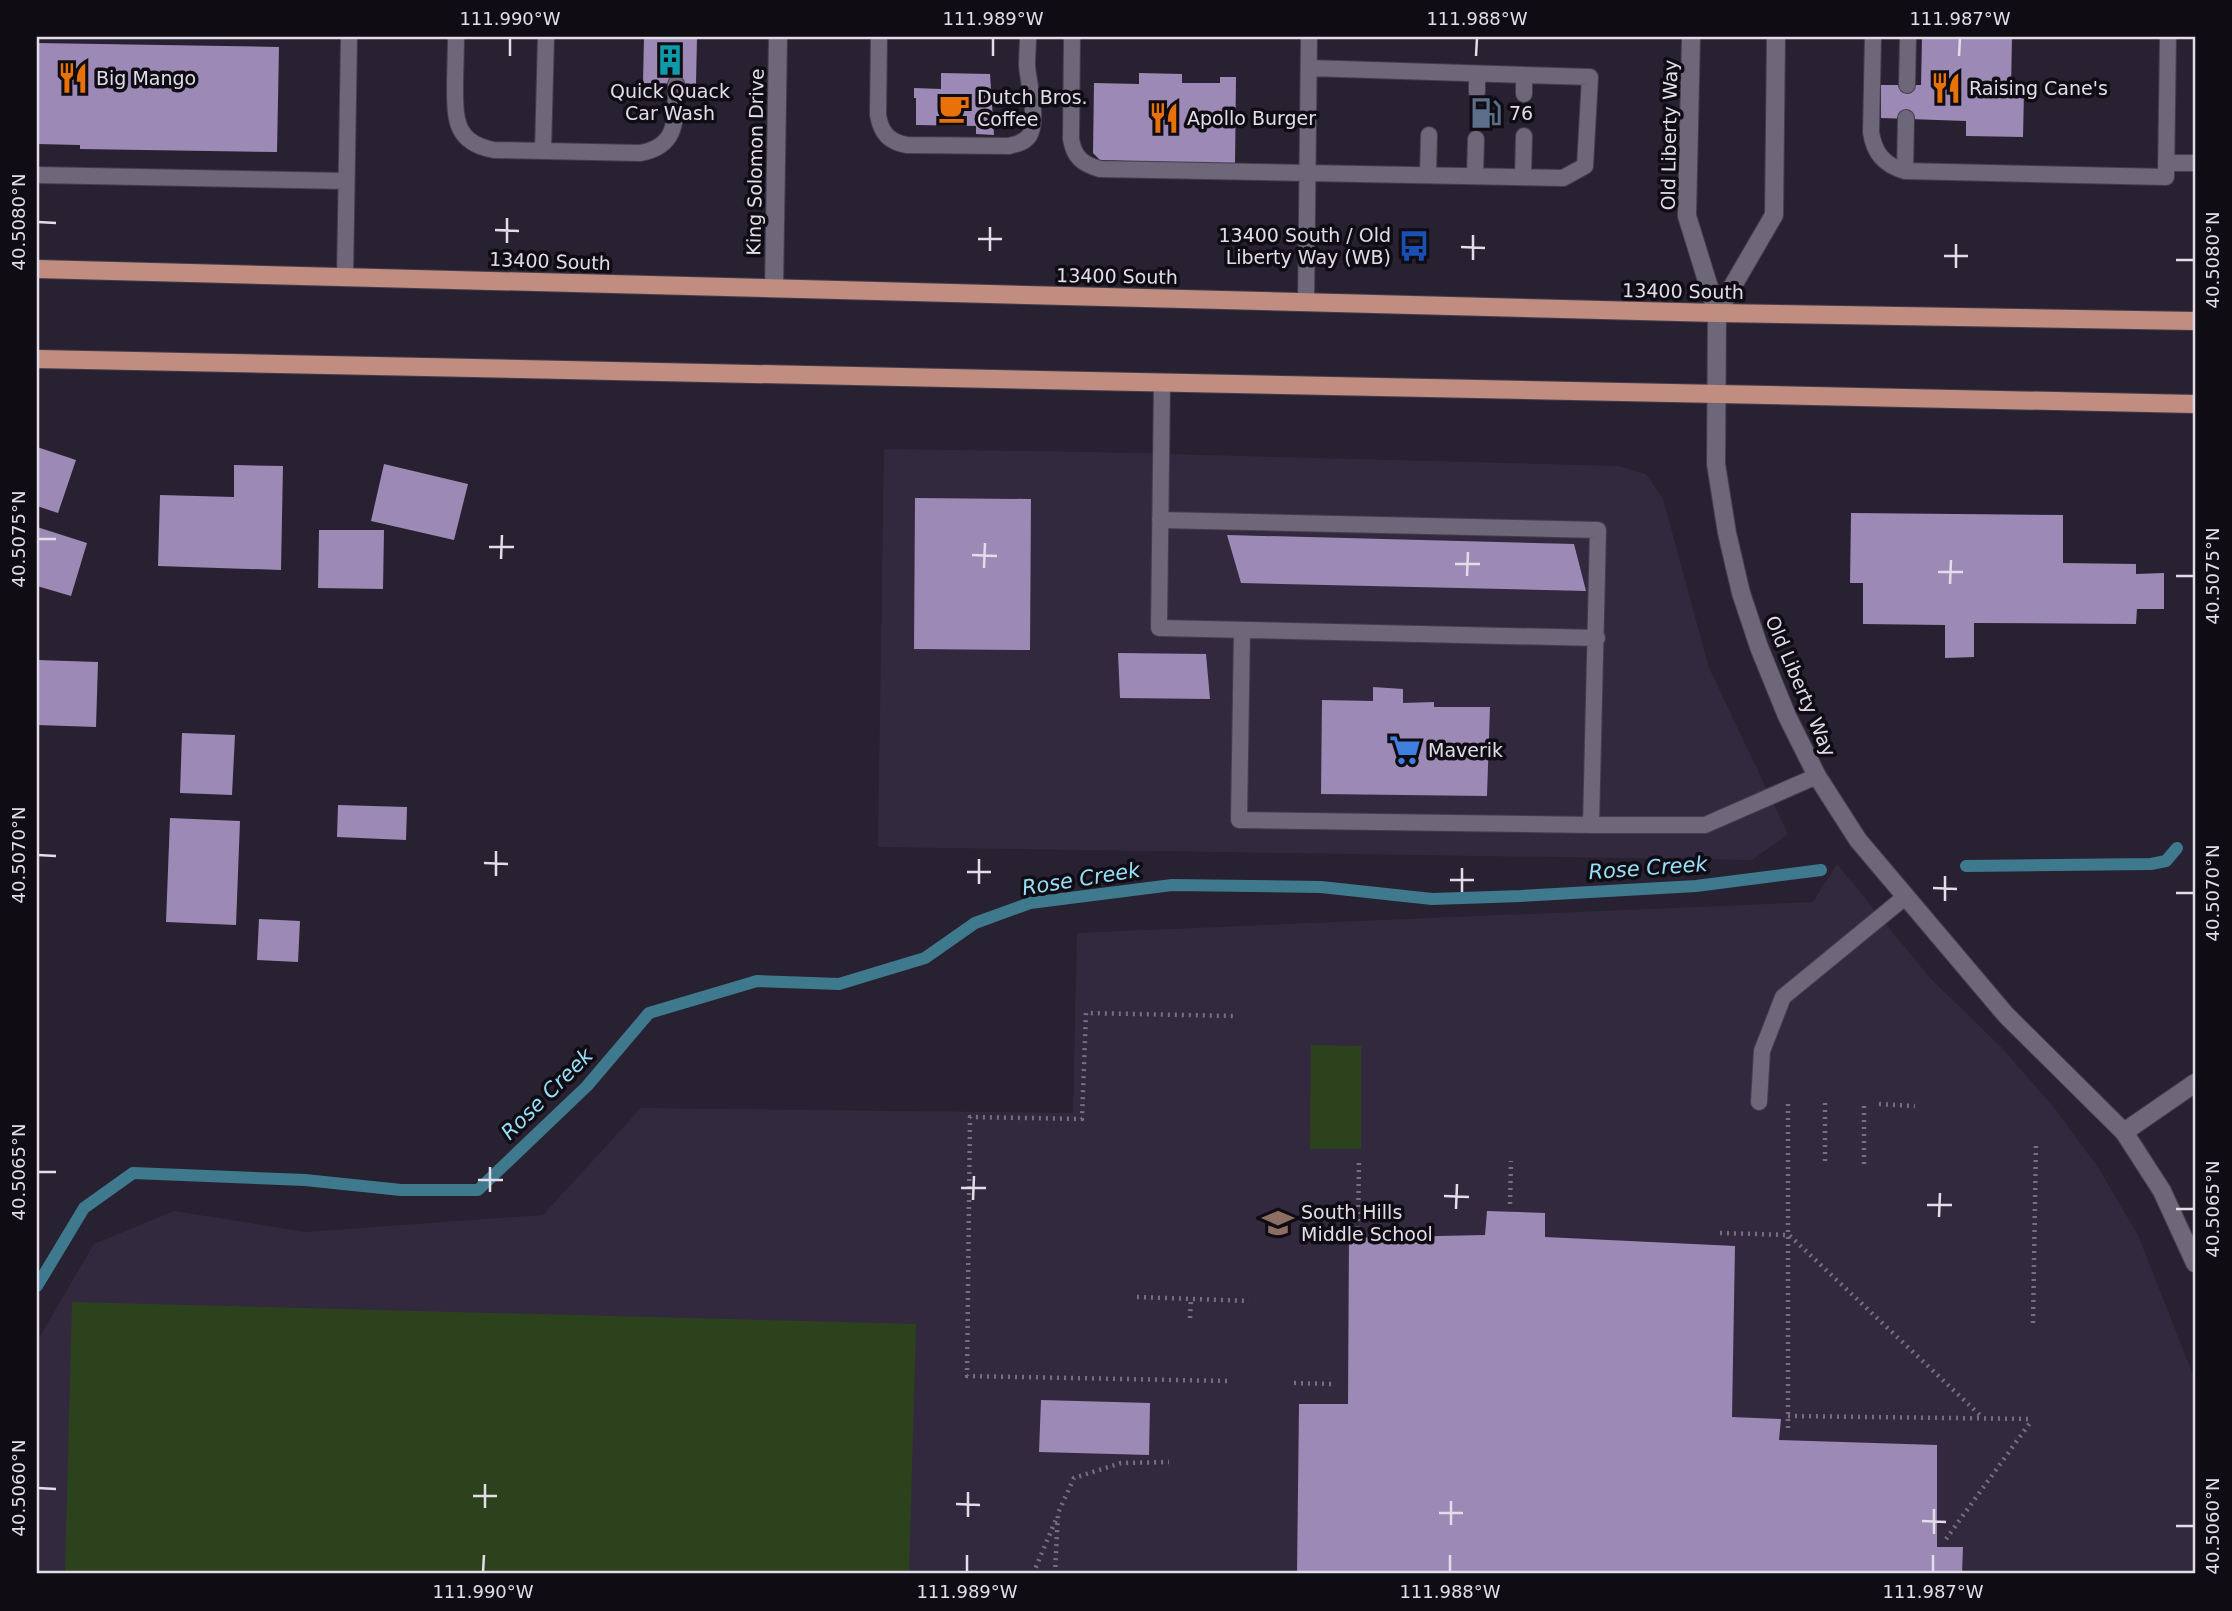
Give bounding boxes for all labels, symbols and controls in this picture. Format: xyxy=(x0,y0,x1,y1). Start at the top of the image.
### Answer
text: 111.990°W xyxy=(459,8,561,29)
text: 111.989°W xyxy=(942,8,1044,29)
text: 111.988°W xyxy=(1426,8,1528,29)
text: 111.987°W xyxy=(1909,8,2011,29)
building icon: Quick Quack Car Wash xyxy=(653,43,687,77)
street label: Old Liberty Way xyxy=(1657,59,1681,211)
restaurant icon: Big Mango xyxy=(56,61,90,95)
place label: Big Mango xyxy=(96,67,196,89)
street label: King Solomon Drive xyxy=(742,68,768,256)
restaurant icon: Raising Cane's xyxy=(1929,71,1963,105)
place label: Raising Cane's xyxy=(1969,77,2108,99)
place label: Quick Quack Car Wash xyxy=(610,80,730,124)
place label: Dutch Bros. Coffee xyxy=(977,86,1088,130)
cafe icon: Dutch Bros. Coffee xyxy=(937,91,971,125)
fuel station icon: 76 xyxy=(1469,96,1503,130)
restaurant icon: Apollo Burger xyxy=(1147,101,1181,135)
place label: 76 xyxy=(1509,102,1533,124)
place label: Apollo Burger xyxy=(1187,107,1316,129)
text: 40.5080°N xyxy=(8,174,29,270)
text: 40.5080°N xyxy=(2202,212,2223,308)
place label: 13400 South / Old Liberty Way (WB) xyxy=(1219,224,1391,268)
bus stop icon: 13400 South / Old Liberty Way (WB) xyxy=(1397,229,1431,263)
street label: 13400 South xyxy=(489,248,611,274)
street label: 13400 South xyxy=(1056,264,1178,288)
street label: 13400 South xyxy=(1622,279,1744,303)
text: 40.5075°N xyxy=(8,491,29,587)
text: 40.5075°N xyxy=(2202,528,2223,624)
street label: Old Liberty Way xyxy=(1761,612,1841,760)
supermarket icon: Maverik xyxy=(1388,733,1422,767)
place label: Maverik xyxy=(1428,739,1503,761)
text: 40.5070°N xyxy=(8,807,29,903)
text: 40.5070°N xyxy=(2202,845,2223,941)
water label: Rose Creek xyxy=(1588,852,1709,884)
water label: Rose Creek xyxy=(1020,858,1143,900)
water label: Rose Creek xyxy=(496,1043,598,1145)
text: 40.5065°N xyxy=(8,1124,29,1220)
text: 40.5065°N xyxy=(2202,1161,2223,1257)
place label: South Hills Middle School xyxy=(1301,1201,1433,1245)
school or university icon: South Hills Middle School xyxy=(1261,1206,1295,1240)
text: 40.5060°N xyxy=(8,1440,29,1536)
text: 40.5060°N xyxy=(2202,1478,2223,1574)
text: 111.990°W xyxy=(432,1581,534,1602)
text: 111.989°W xyxy=(916,1581,1018,1602)
text: 111.988°W xyxy=(1399,1581,1501,1602)
text: 111.987°W xyxy=(1882,1581,1984,1602)

